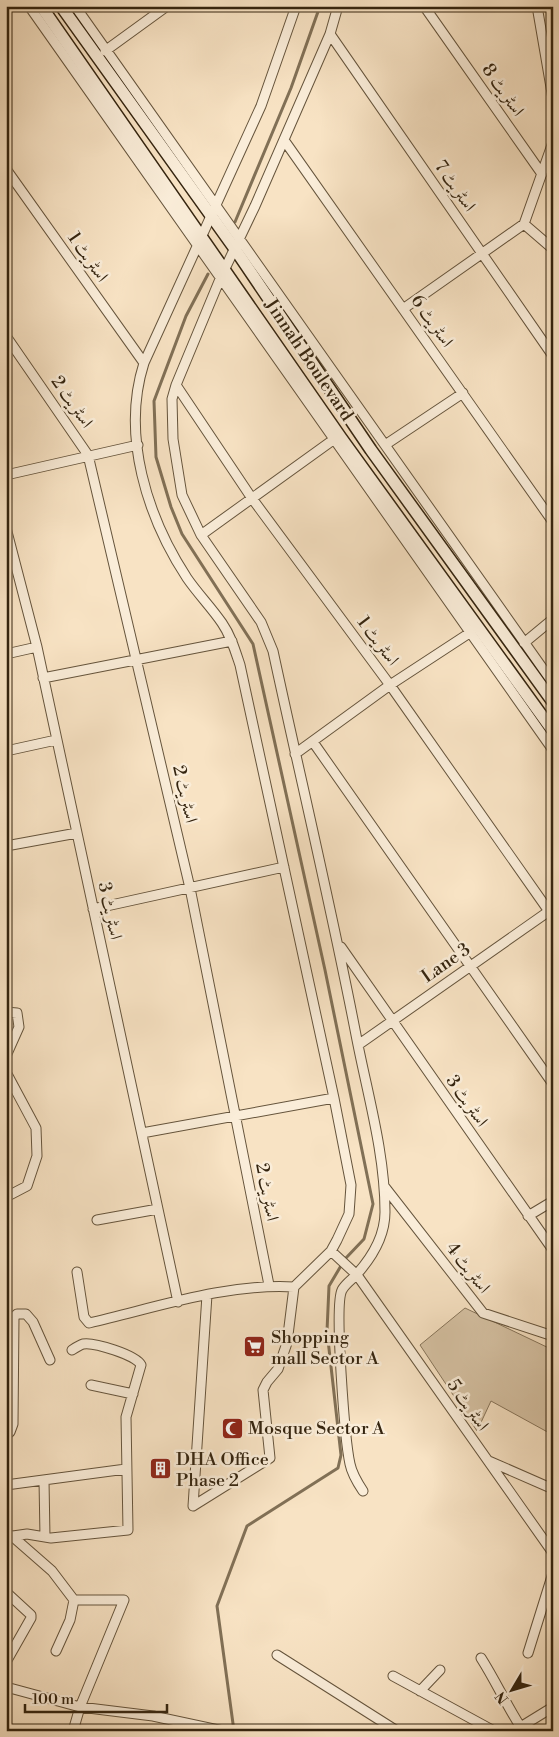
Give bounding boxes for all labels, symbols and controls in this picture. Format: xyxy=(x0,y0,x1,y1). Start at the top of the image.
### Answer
street label: اسٹریٹ 8 xyxy=(477,59,530,121)
street label: اسٹریٹ 7 xyxy=(429,156,481,216)
street label: اسٹریٹ 1 xyxy=(62,227,114,287)
street label: اسٹریٹ 6 xyxy=(406,290,458,352)
street label: Jinnah Boulevard xyxy=(259,294,359,426)
street label: اسٹریٹ 2 xyxy=(46,371,98,433)
street label: اسٹریٹ 1 xyxy=(352,612,404,670)
street label: اسٹریٹ 2 xyxy=(167,763,203,825)
street label: اسٹریٹ 3 xyxy=(93,880,127,942)
street label: Lane 3 xyxy=(417,938,475,988)
street label: اسٹریٹ 3 xyxy=(441,1071,493,1132)
street label: اسٹریٹ 2 xyxy=(250,1161,284,1223)
street label: اسٹریٹ 4 xyxy=(441,1238,495,1298)
place label: Shopping mall Sector A xyxy=(271,1326,380,1370)
supermarket icon: Shopping mall Sector A xyxy=(243,1335,267,1359)
street label: اسٹریٹ 5 xyxy=(442,1375,494,1436)
mosque icon: Mosque Sector A xyxy=(220,1416,244,1440)
place label: Mosque Sector A xyxy=(248,1417,385,1440)
place label: DHA Office Phase 2 xyxy=(176,1448,269,1492)
building icon: DHA Office Phase 2 xyxy=(148,1457,172,1481)
north arrow xyxy=(486,1664,536,1714)
scale bar xyxy=(25,1682,168,1714)
text: N xyxy=(492,1687,513,1707)
text: 100 m xyxy=(32,1690,74,1709)

